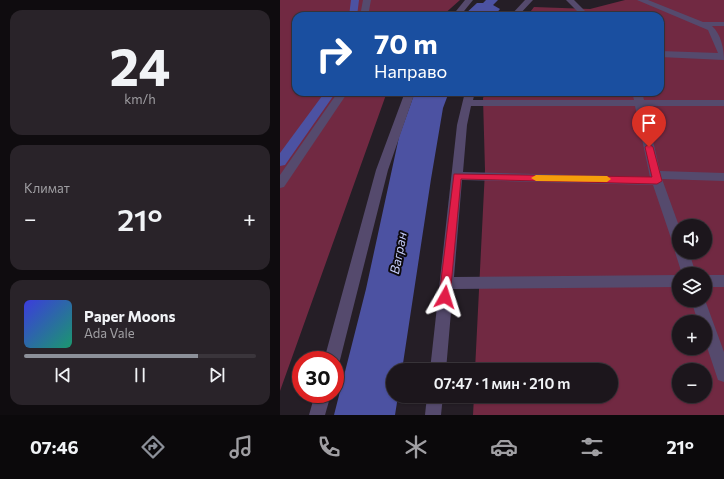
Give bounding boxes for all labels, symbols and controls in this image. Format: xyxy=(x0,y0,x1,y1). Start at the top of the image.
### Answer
text: 70 m xyxy=(374,26,438,60)
icon: right xyxy=(308,28,360,80)
text: 24 xyxy=(110,33,170,97)
text: Направо xyxy=(374,60,447,82)
text: km/h xyxy=(124,91,156,107)
pin xyxy=(632,106,666,147)
icon: arrive xyxy=(638,112,660,134)
text: Климат xyxy=(24,180,70,196)
text: 21° xyxy=(117,200,162,237)
text: − xyxy=(24,205,37,232)
text: + xyxy=(243,205,256,232)
map controls xyxy=(672,219,712,403)
button: sound xyxy=(672,219,712,259)
water label: Вагран xyxy=(386,230,410,275)
button: layers xyxy=(672,267,712,307)
position arrow xyxy=(424,276,466,318)
text: Paper Moons xyxy=(84,307,175,325)
button: + xyxy=(672,315,712,355)
text: Ada Vale xyxy=(84,325,135,341)
speed limit sign: 30 xyxy=(292,351,344,403)
button: − xyxy=(672,363,712,403)
icon: previous xyxy=(52,364,74,386)
icon: pause xyxy=(129,364,151,386)
icon: next xyxy=(206,364,228,386)
text: 07:47 · 1 мин · 210 m xyxy=(434,374,570,392)
icon: directions xyxy=(139,433,167,461)
icon: music xyxy=(227,433,255,461)
icon: phone xyxy=(315,433,343,461)
icon: climate xyxy=(402,433,430,461)
icon: car xyxy=(490,433,518,461)
icon: filters xyxy=(578,433,606,461)
text: 07:46 xyxy=(30,436,79,458)
text: 21° xyxy=(666,436,694,458)

